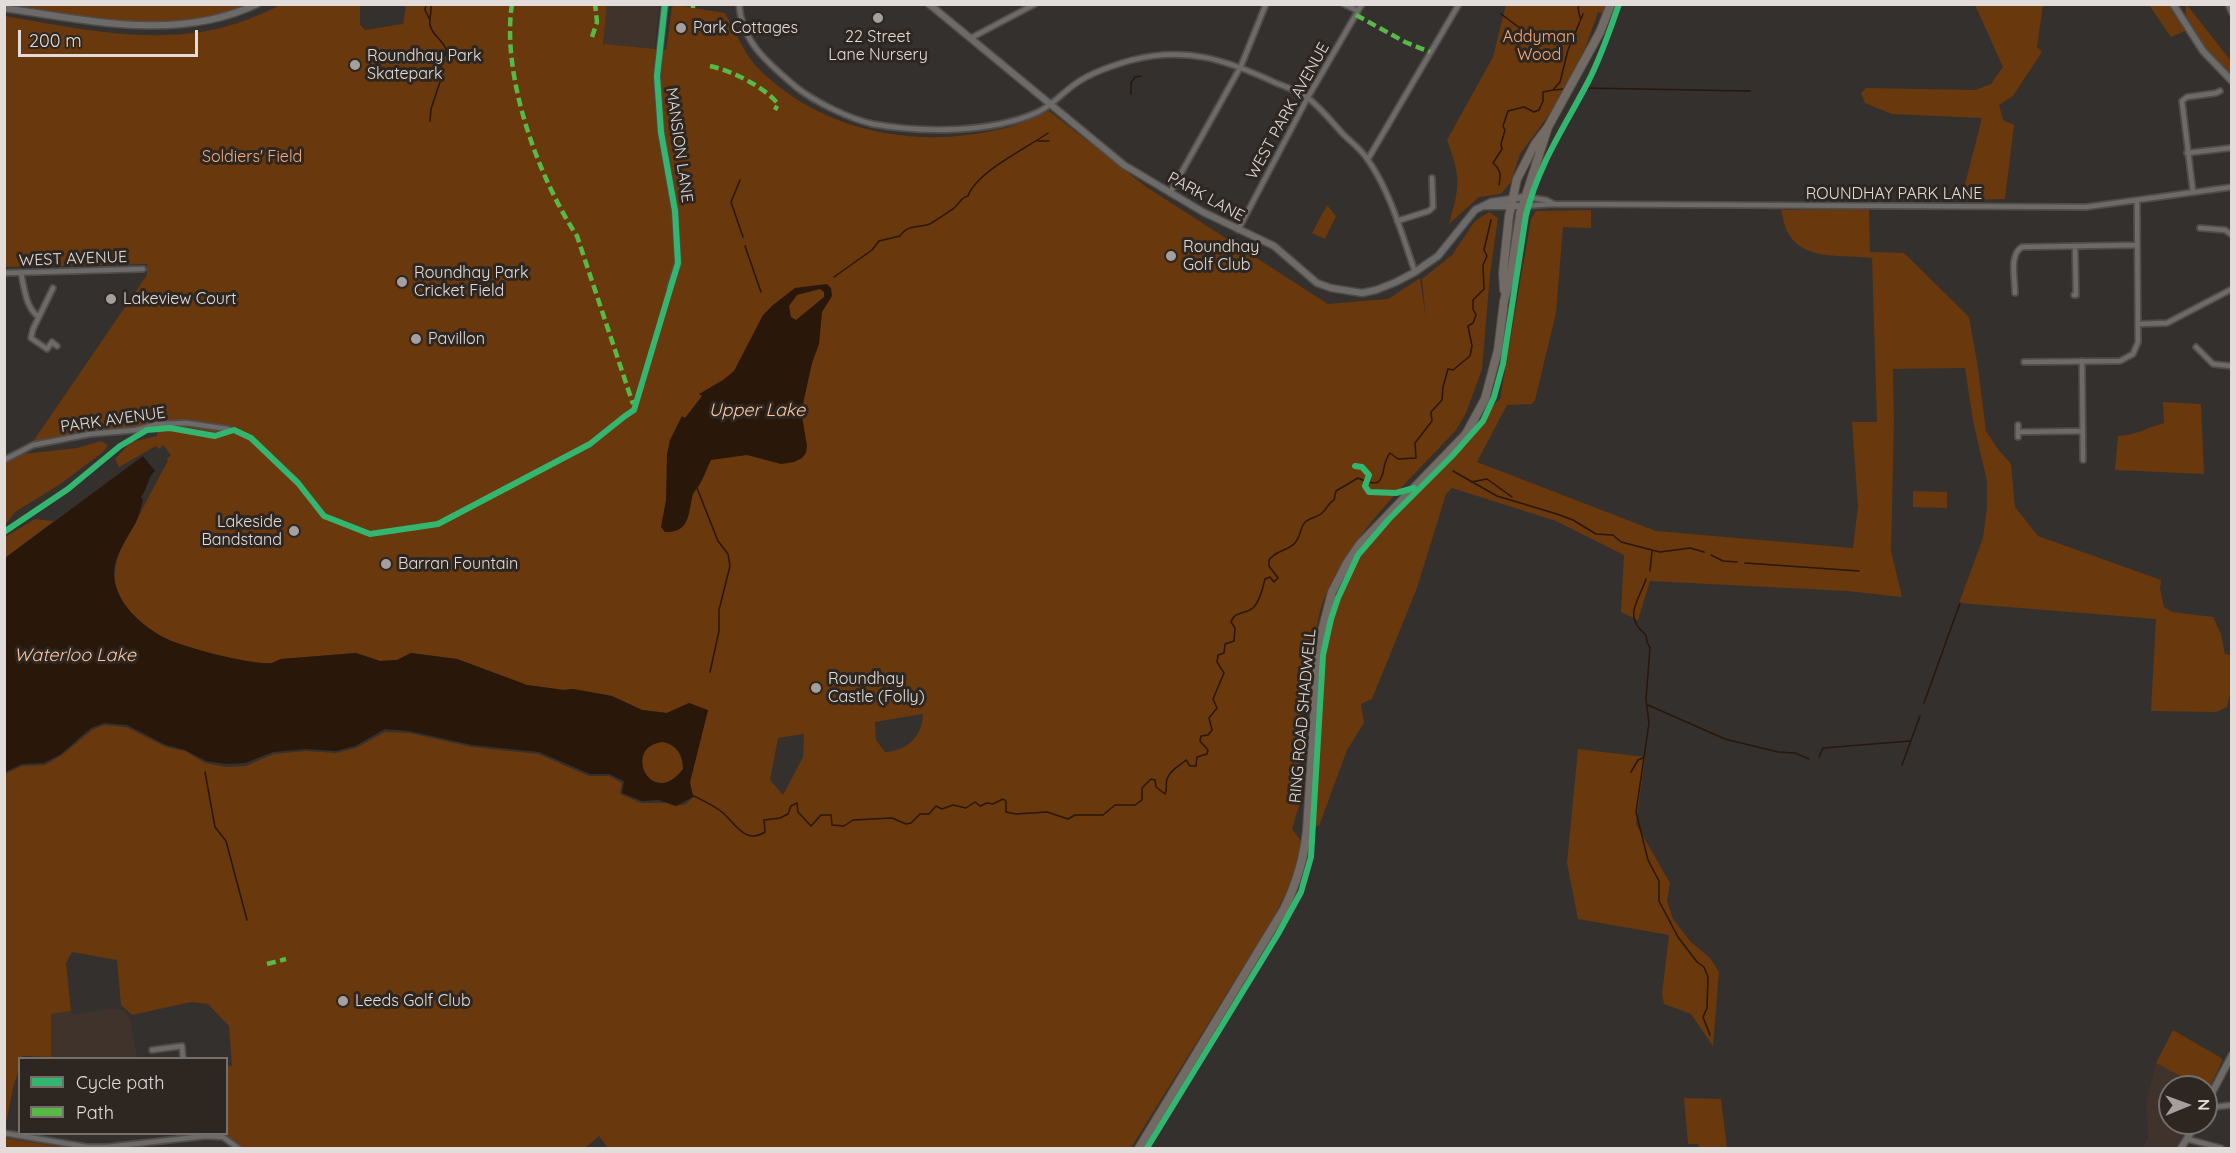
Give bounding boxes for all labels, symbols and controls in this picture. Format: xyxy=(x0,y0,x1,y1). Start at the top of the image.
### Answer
marker: 22 Street Lane Nursery xyxy=(871,11,885,25)
scale bar xyxy=(21,18,201,56)
place label: Park Cottages xyxy=(693,18,798,38)
marker: Park Cottages xyxy=(674,21,688,35)
place label: 22 Street Lane Nursery xyxy=(828,27,928,65)
park label: Addyman Wood xyxy=(1503,27,1575,65)
text: 200 m xyxy=(29,29,82,52)
street label: WEST PARK AVENUE xyxy=(1242,39,1334,183)
place label: Roundhay Park Skatepark xyxy=(367,46,481,84)
marker: Roundhay Park Skatepark xyxy=(348,58,362,72)
street label: MANSION LANE xyxy=(661,86,697,204)
park label: Soldiers' Field xyxy=(202,147,302,167)
street label: PARK LANE xyxy=(1164,168,1248,226)
street label: ROUNDHAY PARK LANE xyxy=(1806,184,1982,204)
place label: Roundhay Golf Club xyxy=(1183,237,1259,275)
street label: WEST AVENUE xyxy=(19,248,127,270)
marker: Roundhay Golf Club xyxy=(1164,249,1178,263)
place label: Roundhay Park Cricket Field xyxy=(414,263,528,301)
marker: Roundhay Park Cricket Field xyxy=(395,275,409,289)
place label: Lakeview Court xyxy=(123,289,237,309)
marker: Lakeview Court xyxy=(104,292,118,306)
place label: Pavillon xyxy=(428,329,485,349)
marker: Pavillon xyxy=(409,332,423,346)
water label: Upper Lake xyxy=(709,400,805,422)
street label: PARK AVENUE xyxy=(59,403,167,437)
place label: Lakeside Bandstand xyxy=(201,512,282,550)
marker: Lakeside Bandstand xyxy=(287,524,301,538)
place label: Barran Fountain xyxy=(398,554,518,574)
marker: Barran Fountain xyxy=(379,557,393,571)
street label: RING ROAD SHADWELL xyxy=(1286,628,1320,804)
water label: Waterloo Lake xyxy=(14,645,136,667)
place label: Roundhay Castle (Folly) xyxy=(828,669,925,707)
marker: Roundhay Castle (Folly) xyxy=(809,681,823,695)
place label: Leeds Golf Club xyxy=(355,991,471,1011)
marker: Leeds Golf Club xyxy=(336,994,350,1008)
legend xyxy=(18,1057,228,1135)
text: Cycle path xyxy=(76,1071,164,1094)
north arrow xyxy=(2158,1075,2218,1135)
text: N xyxy=(2194,1099,2214,1111)
text: Path xyxy=(76,1101,114,1124)

